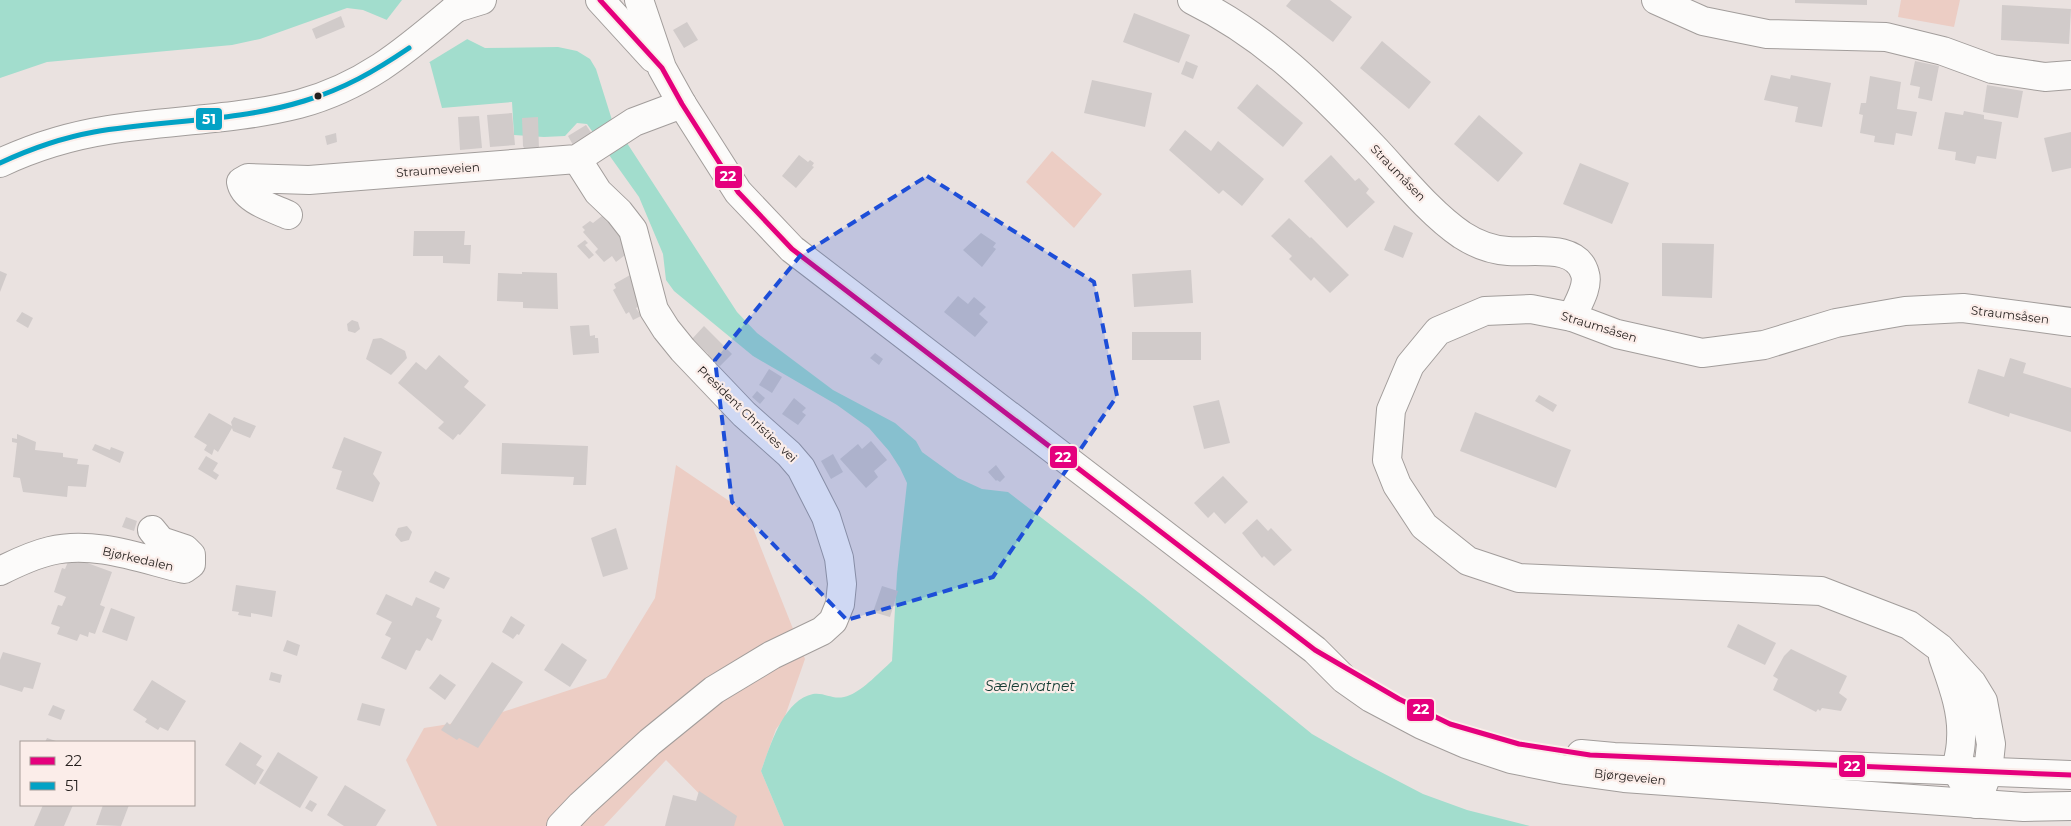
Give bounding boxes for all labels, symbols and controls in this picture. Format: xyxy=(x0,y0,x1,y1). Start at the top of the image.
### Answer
unlabelled marker xyxy=(313,91,323,101)
line badge: 51 xyxy=(195,107,223,131)
text: 51 xyxy=(202,110,216,128)
street label: Straumåsen xyxy=(1368,141,1429,204)
street label: Straumeveien xyxy=(396,159,480,180)
line badge: 22 xyxy=(714,165,743,189)
text: 22 xyxy=(720,167,736,185)
street label: Straumsåsen xyxy=(1970,302,2050,327)
street label: Straumsåsen xyxy=(1559,308,1639,345)
street label: President Christies vei xyxy=(695,362,800,465)
line badge: 22 xyxy=(1049,445,1078,469)
text: 22 xyxy=(1055,448,1071,466)
street label: Bjørkedalen xyxy=(101,543,175,574)
water label: Sælenvatnet xyxy=(985,677,1075,695)
line badge: 22 xyxy=(1406,698,1435,722)
text: 22 xyxy=(1413,700,1429,718)
legend xyxy=(20,741,195,806)
text: 22 xyxy=(65,751,82,770)
line badge: 22 xyxy=(1838,754,1866,778)
text: 22 xyxy=(1844,757,1860,775)
street label: Bjørgeveien xyxy=(1593,765,1667,788)
text: 51 xyxy=(65,776,79,795)

